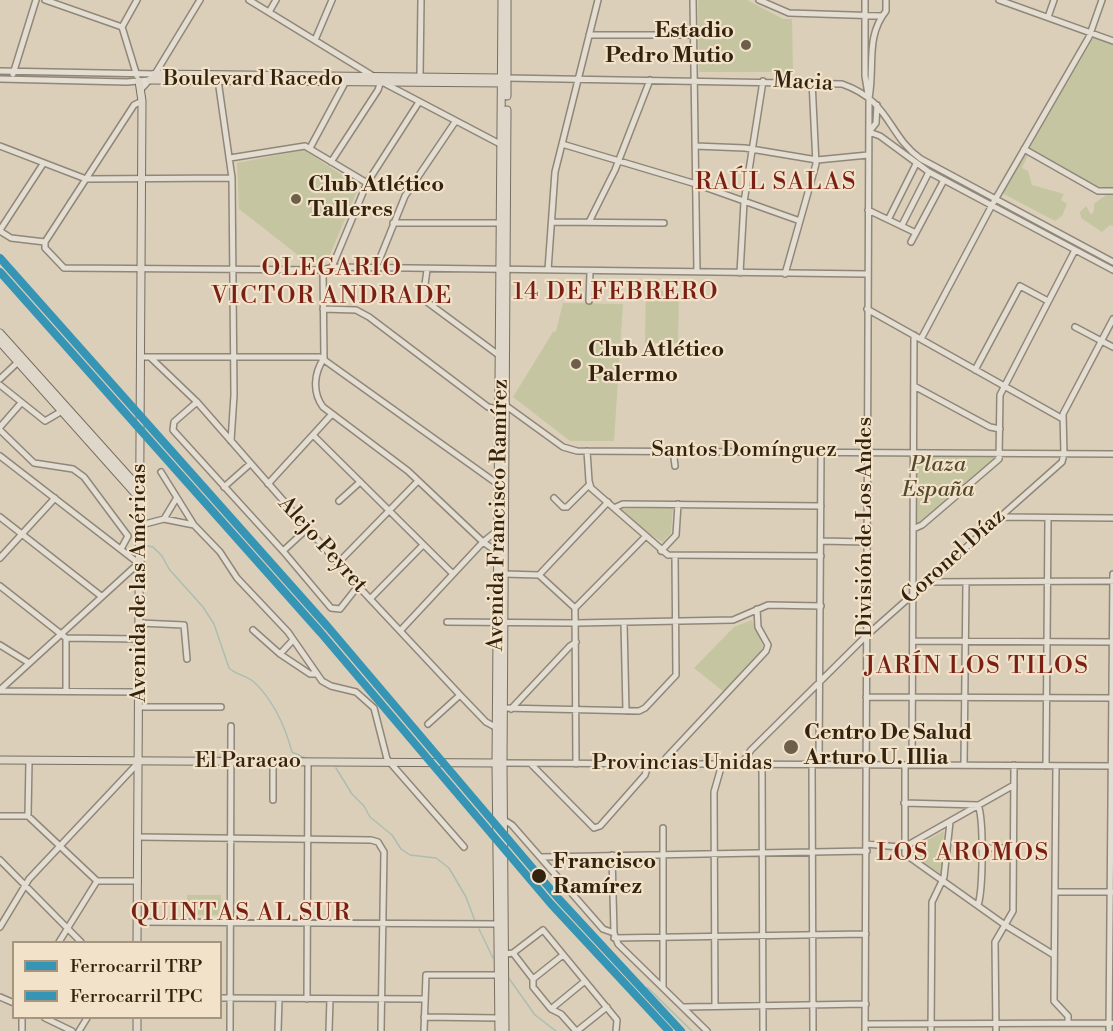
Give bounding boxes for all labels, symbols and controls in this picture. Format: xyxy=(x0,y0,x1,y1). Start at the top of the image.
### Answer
place label: Estadio Pedro Mutio xyxy=(605,19,734,70)
marker: Estadio Pedro Mutio xyxy=(739,38,753,52)
street label: Boulevard Racedo xyxy=(163,67,343,93)
street label: Macia xyxy=(772,68,834,98)
district label: RAÚL SALAS xyxy=(695,169,857,197)
place label: Club Atlético Talleres xyxy=(308,173,444,224)
marker: Club Atlético Talleres xyxy=(289,192,303,206)
district label: OLEGARIO VICTOR ANDRADE xyxy=(211,255,453,311)
district label: 14 DE FEBRERO xyxy=(513,279,719,307)
place label: Club Atlético Palermo xyxy=(588,338,724,390)
marker: Club Atlético Palermo xyxy=(569,357,583,371)
street label: Avenida Francisco Ramírez xyxy=(483,379,515,651)
street label: División de Los Andes xyxy=(853,417,879,637)
street label: Santos Domínguez xyxy=(651,438,837,464)
park label: Plaza España xyxy=(902,453,974,505)
street label: Avenida de las Américas xyxy=(127,464,153,702)
street label: Alejo Peyret xyxy=(272,491,372,599)
street label: Coronel Díaz xyxy=(897,504,1011,610)
district label: JARÍN LOS TILOS xyxy=(864,653,1090,681)
place label: Centro De Salud Arturo U. Illia xyxy=(804,721,972,772)
marker: Centro De Salud Arturo U. Illia xyxy=(782,738,800,756)
street label: El Paracao xyxy=(195,749,301,775)
street label: Provincias Unidas xyxy=(592,751,772,777)
district label: LOS AROMOS xyxy=(876,840,1050,868)
place label: Francisco Ramírez xyxy=(553,850,656,902)
marker: Francisco Ramírez xyxy=(530,867,548,885)
district label: QUINTAS AL SUR xyxy=(131,900,351,928)
legend xyxy=(12,941,222,1019)
text: Ferrocarril TRP xyxy=(70,955,202,978)
text: Ferrocarril TPC xyxy=(70,985,202,1008)

